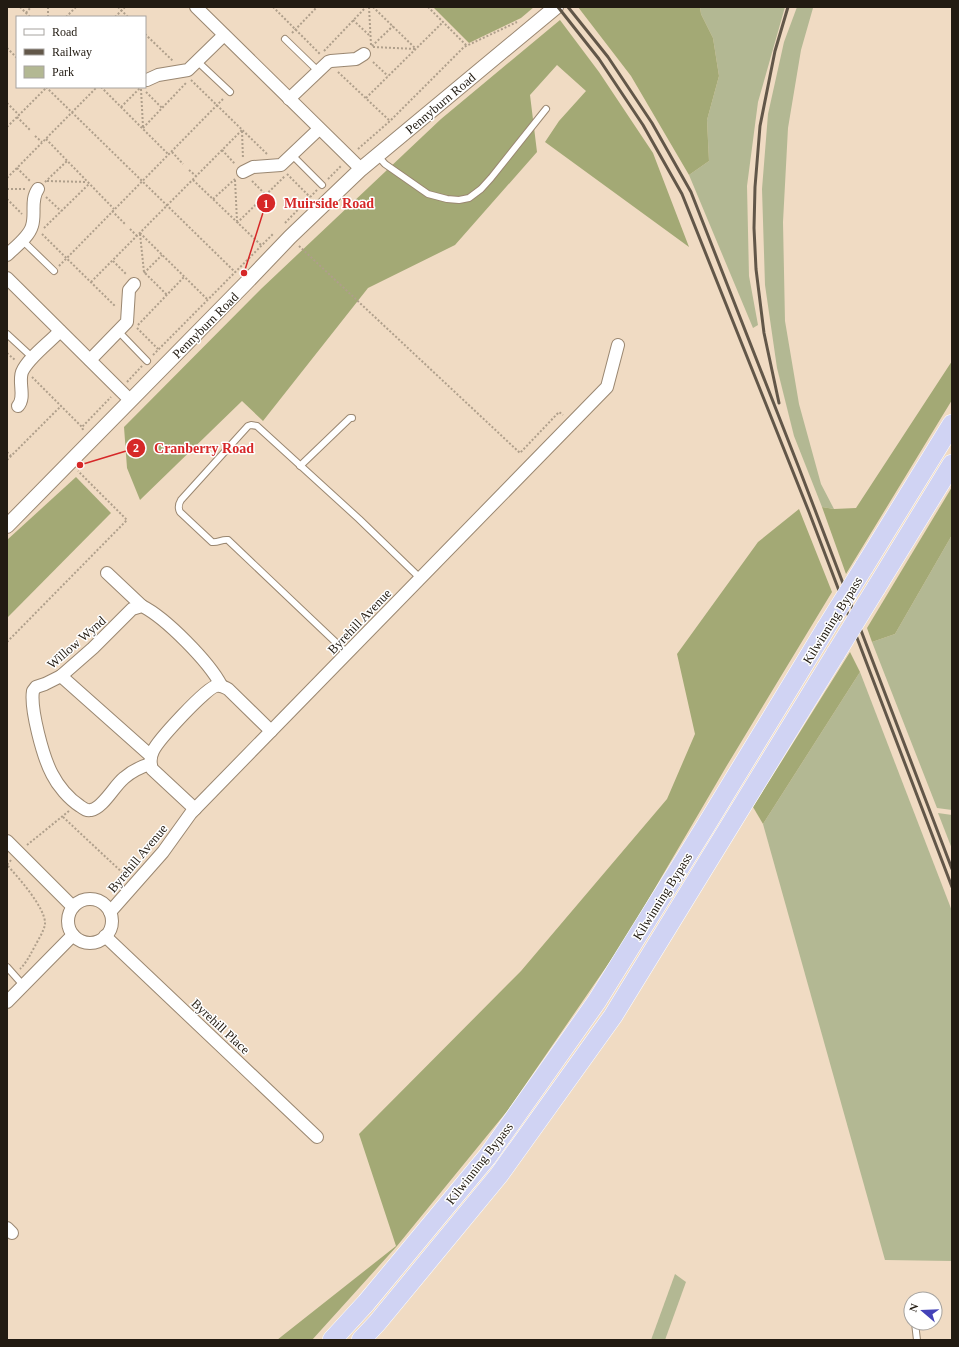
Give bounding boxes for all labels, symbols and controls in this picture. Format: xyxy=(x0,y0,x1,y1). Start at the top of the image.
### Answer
legend xyxy=(16,16,146,88)
text: Road xyxy=(52,25,77,39)
text: Railway xyxy=(52,45,92,59)
text: Park xyxy=(52,65,74,79)
street label: Pennyburn Road xyxy=(402,69,479,137)
callout: Muirside Road xyxy=(256,190,382,216)
text: Muirside Road xyxy=(284,196,374,211)
text: 1 xyxy=(263,197,269,211)
street label: Pennyburn Road xyxy=(169,289,242,361)
callout: Cranberry Road xyxy=(126,435,262,461)
text: 2 xyxy=(133,441,139,455)
text: Cranberry Road xyxy=(154,441,254,456)
street label: Kilwinning Bypass xyxy=(800,574,865,667)
street label: Byrehill Avenue xyxy=(325,586,394,657)
street label: Willow Wynd xyxy=(44,613,109,672)
street label: Byrehill Avenue xyxy=(104,821,170,896)
street label: Kilwinning Bypass xyxy=(630,850,695,943)
street label: Byrehill Place xyxy=(188,996,253,1057)
street label: Kilwinning Bypass xyxy=(443,1119,516,1207)
north arrow xyxy=(903,1291,943,1331)
text: N xyxy=(907,1302,921,1313)

